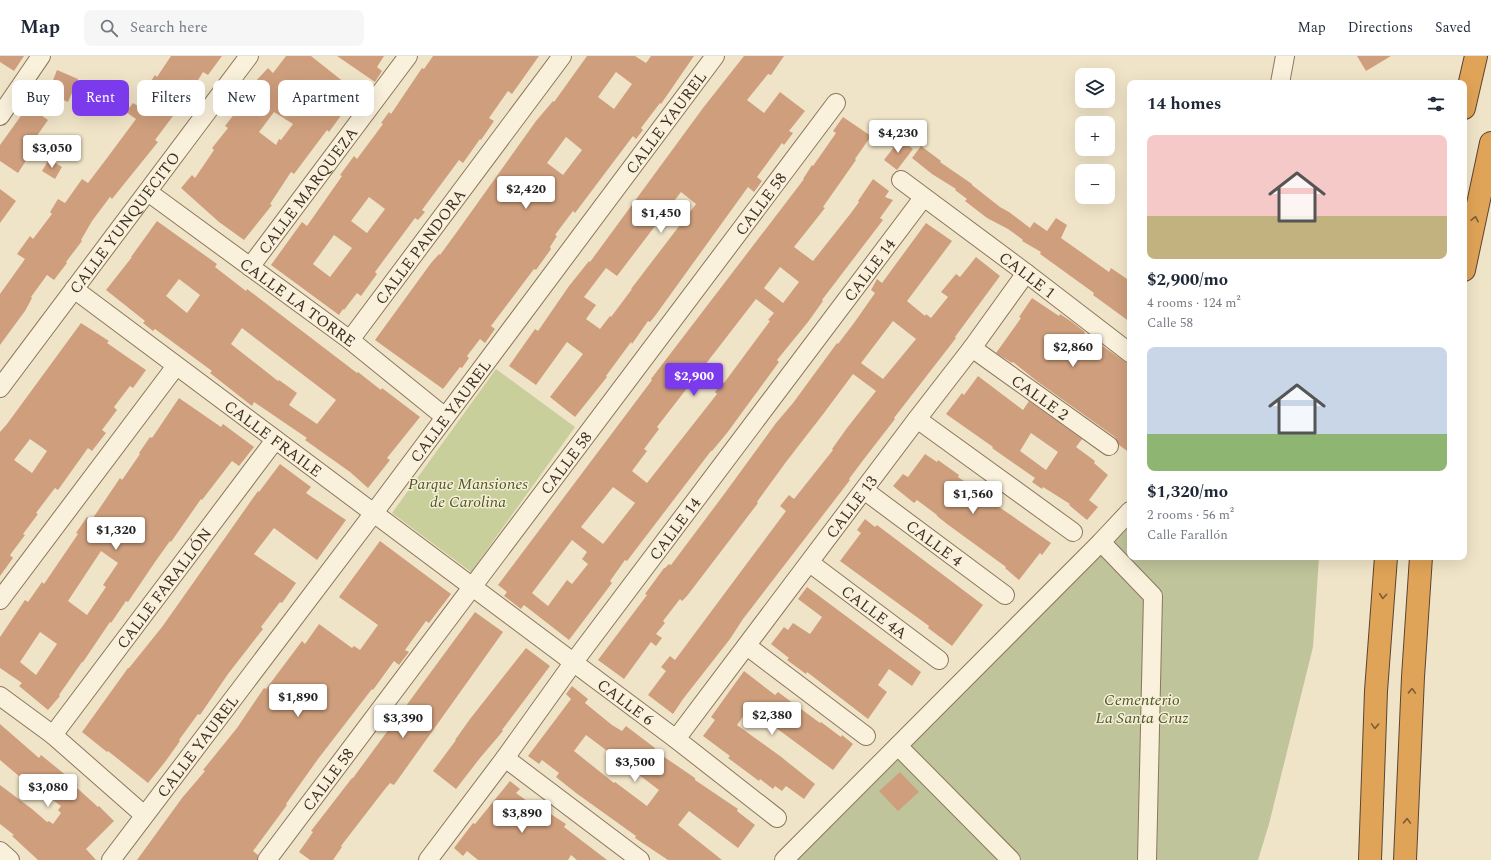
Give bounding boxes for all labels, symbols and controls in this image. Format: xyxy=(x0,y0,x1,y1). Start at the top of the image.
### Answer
search box xyxy=(84,10,364,46)
text: Map xyxy=(20,13,60,42)
text: Search here xyxy=(130,16,208,39)
icon: search xyxy=(98,17,120,39)
text: Map xyxy=(1298,17,1326,38)
text: Directions xyxy=(1348,17,1413,38)
text: Saved xyxy=(1435,17,1471,38)
street label: CALLE YAUREL xyxy=(620,66,713,179)
map controls xyxy=(1075,68,1115,204)
button: layers xyxy=(1075,68,1115,108)
chip: Buy xyxy=(12,80,64,116)
chip: Rent xyxy=(72,80,129,116)
chip: Filters xyxy=(137,80,205,116)
chip: New xyxy=(213,80,270,116)
chip: Apartment xyxy=(278,80,374,116)
text: 14 homes xyxy=(1147,91,1221,117)
icon: filters xyxy=(1425,93,1447,115)
button: + xyxy=(1075,116,1115,156)
pin: $4,230 xyxy=(865,120,931,154)
street label: CALLE MARQUEZA xyxy=(253,122,364,260)
text: $4,230 xyxy=(878,123,918,143)
pin: $3,050 xyxy=(19,135,85,169)
text: $3,050 xyxy=(32,138,72,158)
street label: CALLE YUNQUECITO xyxy=(64,147,186,299)
icon: home xyxy=(1261,161,1333,233)
button: − xyxy=(1075,164,1115,204)
street label: CALLE 58 xyxy=(729,168,793,241)
pin: $2,420 xyxy=(493,176,559,210)
text: $2,420 xyxy=(506,179,546,199)
street label: CALLE PANDORA xyxy=(370,184,472,310)
pin: $1,450 xyxy=(628,200,694,234)
text: $1,450 xyxy=(641,203,681,223)
one-way arrow xyxy=(1470,215,1478,222)
street label: CALLE 14 xyxy=(838,234,902,307)
street label: CALLE 1 xyxy=(994,246,1060,305)
street label: CALLE LA TORRE xyxy=(234,252,361,353)
text: $2,900/mo xyxy=(1147,267,1228,293)
text: 4 rooms · 124 m² xyxy=(1147,293,1241,313)
text: Calle 58 xyxy=(1147,313,1193,333)
pin: $2,860 xyxy=(1040,334,1106,368)
text: $2,860 xyxy=(1053,337,1093,357)
street label: CALLE YAUREL xyxy=(404,355,498,468)
pin: $2,900 xyxy=(661,363,727,397)
text: $2,900 xyxy=(674,366,714,386)
street label: CALLE 2 xyxy=(1006,369,1073,427)
icon: home xyxy=(1261,373,1333,445)
street label: CALLE FRAILE xyxy=(219,394,327,483)
street label: CALLE 58 xyxy=(535,427,598,500)
street label: CALLE 13 xyxy=(820,470,884,544)
park label: Parque Mansiones de Carolina xyxy=(408,472,528,514)
text: $1,320/mo xyxy=(1147,479,1228,505)
pin: $1,560 xyxy=(940,481,1006,515)
text: $1,560 xyxy=(953,484,993,504)
street label: CALLE 14 xyxy=(643,492,707,566)
text: 2 rooms · 56 m² xyxy=(1147,505,1234,525)
street label: CALLE 4 xyxy=(900,514,967,573)
pin: $1,320 xyxy=(83,517,149,551)
text: $1,320 xyxy=(96,520,136,540)
street label: CALLE FARALLÓN xyxy=(111,523,218,654)
text: Calle Farallón xyxy=(1147,525,1228,545)
street label: CALLE 4A xyxy=(836,580,912,645)
one-way arrow xyxy=(1379,593,1388,599)
street label: CALLE 6 xyxy=(592,673,659,732)
pin: $1,890 xyxy=(265,684,331,718)
text: $1,890 xyxy=(278,687,318,707)
park label: Cementerio La Santa Cruz xyxy=(1095,688,1189,730)
one-way arrow xyxy=(1408,688,1416,694)
street label: CALLE YAUREL xyxy=(151,690,245,803)
pin: $2,380 xyxy=(739,702,805,736)
pin: $3,390 xyxy=(370,705,436,739)
text: $2,380 xyxy=(752,705,792,725)
text: $3,390 xyxy=(383,708,423,728)
one-way arrow xyxy=(1371,723,1379,729)
street label: CALLE 58 xyxy=(297,743,360,817)
pin: $3,500 xyxy=(602,749,668,783)
text: $3,500 xyxy=(615,752,655,772)
pin: $3,080 xyxy=(15,774,81,808)
text: $3,080 xyxy=(28,777,68,797)
pin: $3,890 xyxy=(489,800,555,834)
text: $3,890 xyxy=(502,803,542,823)
one-way arrow xyxy=(1403,818,1411,824)

